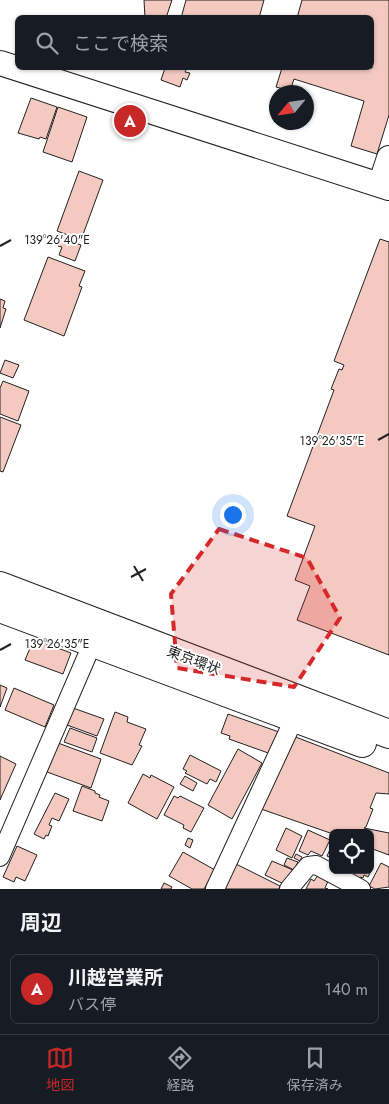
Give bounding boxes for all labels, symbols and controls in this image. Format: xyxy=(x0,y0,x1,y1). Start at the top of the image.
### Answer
search box xyxy=(15,15,374,70)
icon: search xyxy=(33,29,61,57)
text: ここで検索 xyxy=(73,30,168,57)
north arrow xyxy=(269,85,314,130)
pin: A xyxy=(114,102,146,140)
text: 139°26'40"E xyxy=(24,231,90,249)
text: 139°26'35"E xyxy=(300,432,364,450)
your location xyxy=(220,502,246,528)
text: 139°26'35"E xyxy=(25,635,89,653)
street label: 東京環状 xyxy=(164,641,224,679)
map controls xyxy=(329,829,374,874)
button: locate xyxy=(329,829,374,874)
text: 周辺 xyxy=(20,908,62,938)
text: 川越営業所 xyxy=(68,964,163,991)
text: A xyxy=(31,978,43,1001)
text: 140 m xyxy=(325,978,368,1001)
text: バス停 xyxy=(68,993,116,1016)
tab: 地図 xyxy=(46,1044,74,1095)
tab: 経路 xyxy=(166,1044,194,1095)
tab: 保存済み xyxy=(287,1044,343,1095)

